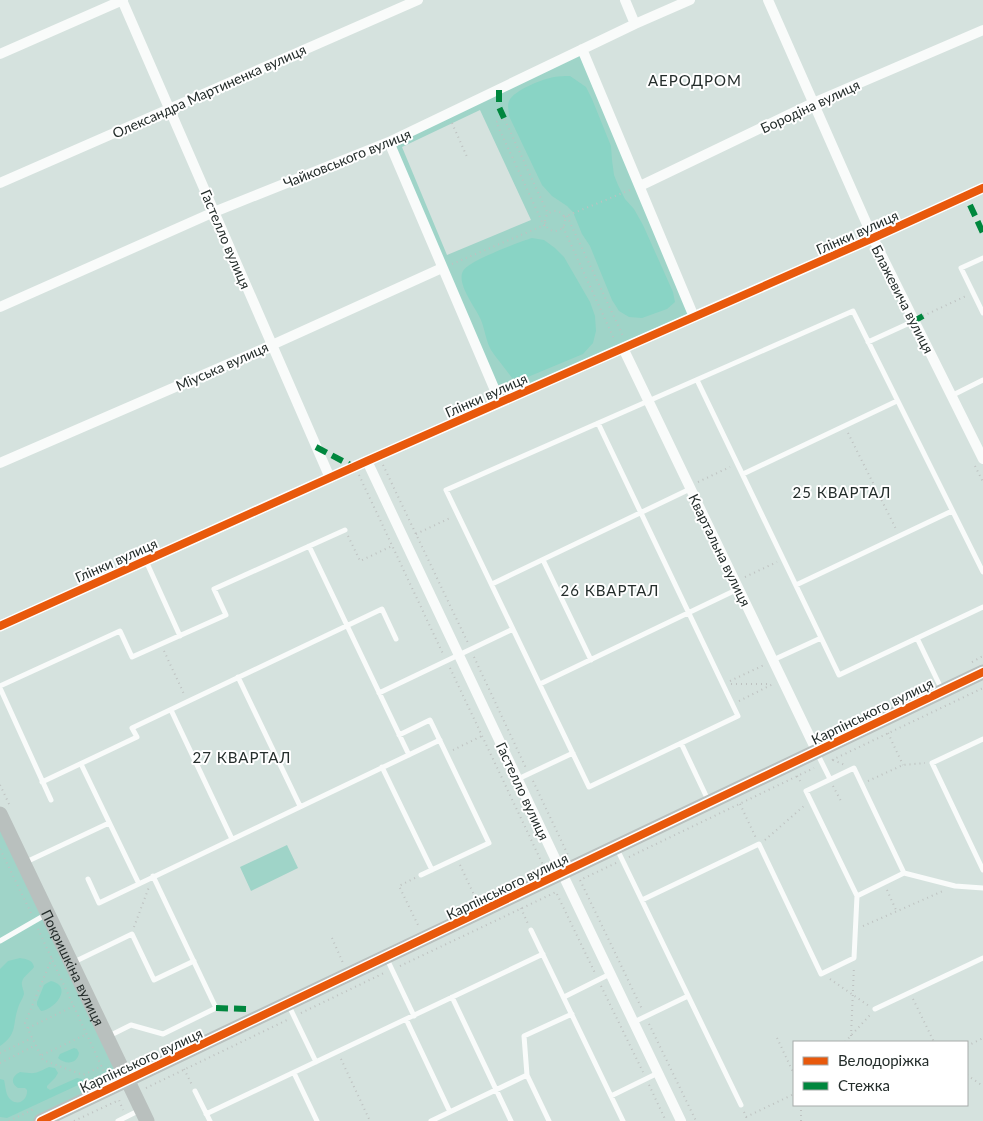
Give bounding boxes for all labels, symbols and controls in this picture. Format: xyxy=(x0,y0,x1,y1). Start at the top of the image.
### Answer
street label: Олександра Мартиненка вулиця xyxy=(110,41,308,141)
district label: АЕРОДРОМ xyxy=(648,71,742,89)
street label: Бородіна вулиця xyxy=(758,76,862,136)
street label: Чайковського вулиця xyxy=(281,125,413,191)
street label: Гастелло вулиця xyxy=(197,187,255,291)
street label: Глінки вулиця xyxy=(813,206,901,258)
street label: Блажевича вулиця xyxy=(868,242,938,356)
street label: Міуська вулиця xyxy=(173,338,271,394)
street label: Глінки вулиця xyxy=(442,369,530,421)
district label: 25 КВАРТАЛ xyxy=(792,483,892,501)
street label: Квартальна вулиця xyxy=(685,491,755,609)
street label: Глінки вулиця xyxy=(72,534,160,586)
district label: 26 КВАРТАЛ xyxy=(560,581,660,599)
street label: Карпінського вулиця xyxy=(808,674,936,748)
street label: Гастелло вулиця xyxy=(493,739,553,843)
district label: 27 КВАРТАЛ xyxy=(192,748,292,766)
street label: Карпінського вулиця xyxy=(443,849,571,923)
street label: Покришкіна вулиця xyxy=(38,906,108,1028)
street label: Карпінського вулиця xyxy=(77,1024,205,1096)
legend xyxy=(793,1041,968,1106)
text: Велодоріжка xyxy=(838,1051,929,1069)
text: Стежка xyxy=(838,1076,890,1094)

